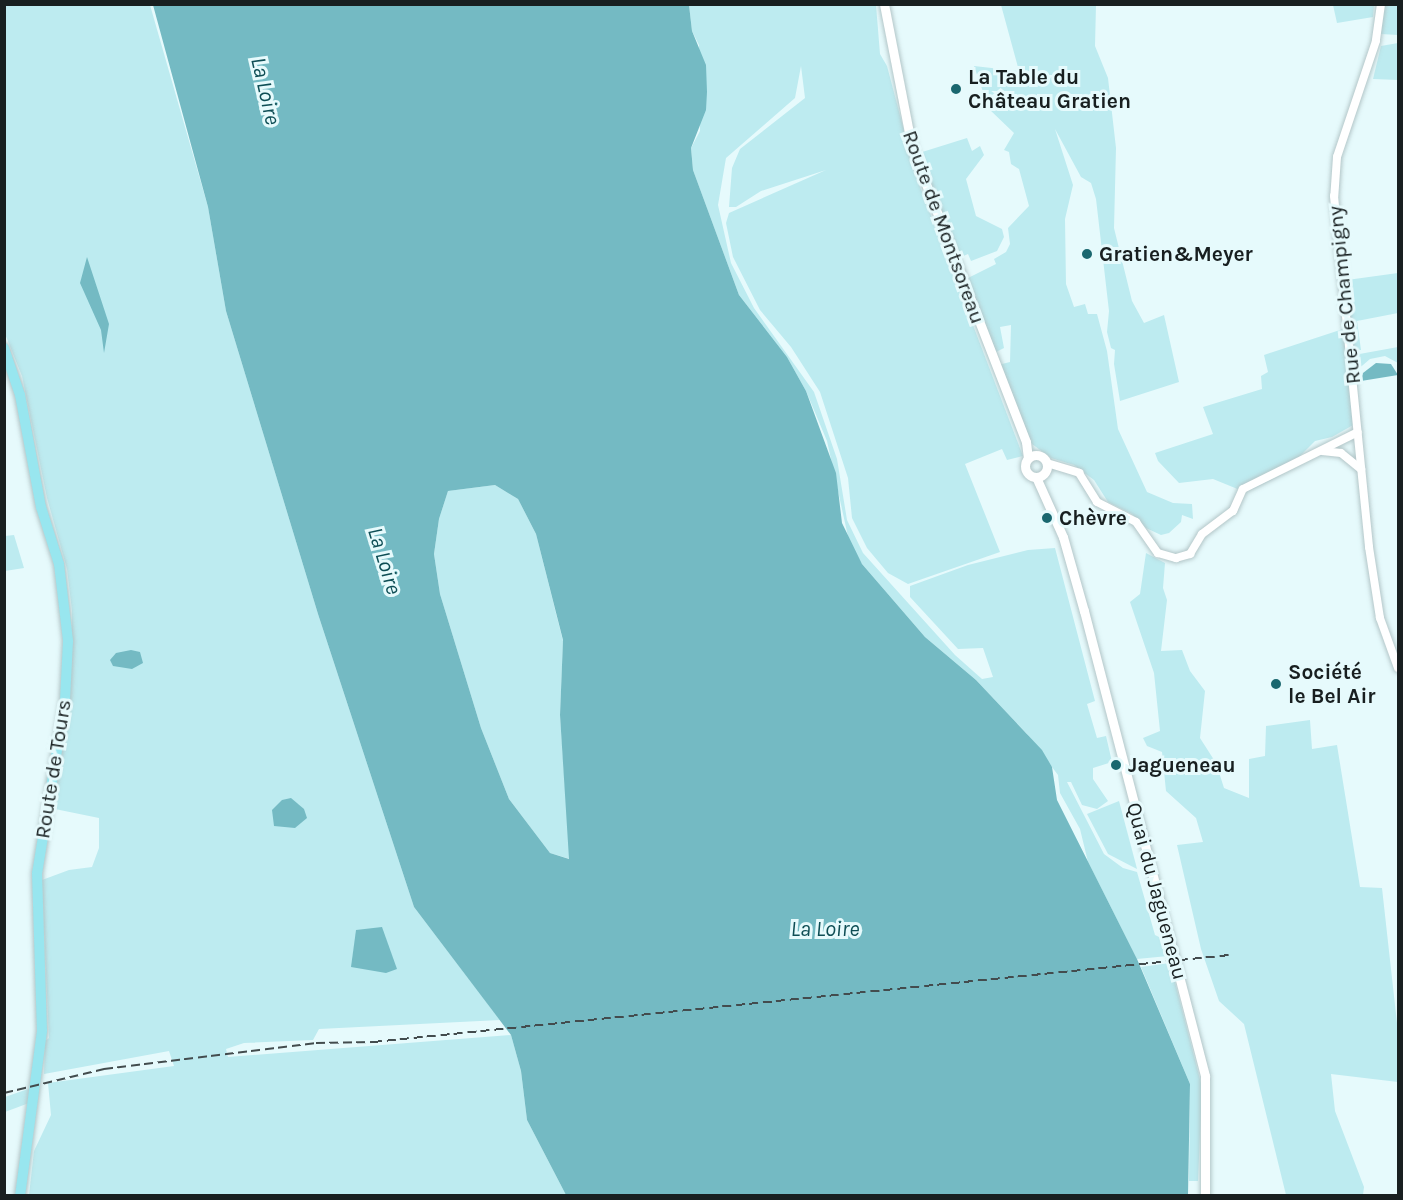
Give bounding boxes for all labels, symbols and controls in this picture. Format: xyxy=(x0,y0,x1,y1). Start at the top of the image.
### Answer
water label: La Loire xyxy=(244,55,286,127)
place label: La Table du Château Gratien xyxy=(968,64,1131,114)
marker: La Table du Château Gratien xyxy=(949,82,963,96)
street label: Route de Montsoreau xyxy=(897,127,991,327)
street label: Rue de Champigny xyxy=(1322,205,1366,385)
place label: Gratien&Meyer xyxy=(1099,241,1253,267)
marker: Gratien&Meyer xyxy=(1080,247,1094,261)
place label: Chèvre xyxy=(1059,505,1127,531)
marker: Chèvre xyxy=(1040,511,1054,525)
water label: La Loire xyxy=(361,524,407,598)
place label: Société le Bel Air xyxy=(1288,659,1376,709)
marker: Société le Bel Air xyxy=(1269,677,1283,691)
street label: Route de Tours xyxy=(30,698,76,840)
place label: Jagueneau xyxy=(1128,752,1236,778)
marker: Jagueneau xyxy=(1109,758,1123,772)
street label: Quai du Jagueneau xyxy=(1121,800,1193,982)
water label: La Loire xyxy=(791,917,859,943)

